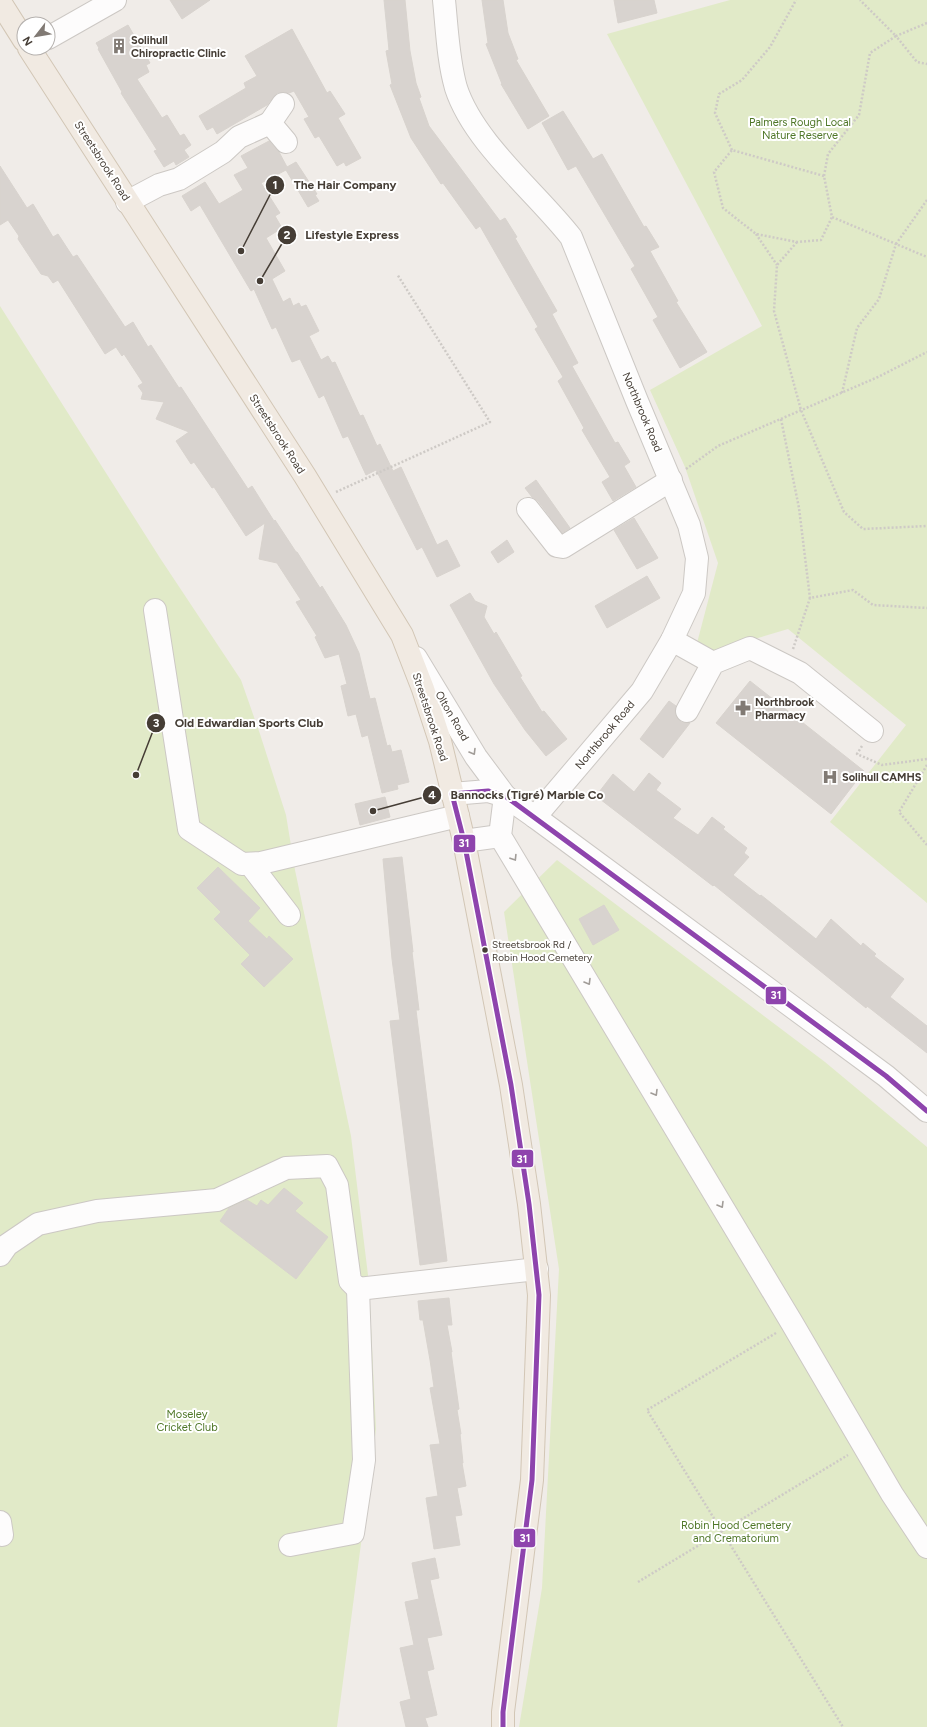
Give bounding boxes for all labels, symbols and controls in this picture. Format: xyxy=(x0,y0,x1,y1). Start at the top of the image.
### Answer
north arrow xyxy=(16,16,56,56)
text: N xyxy=(20,34,36,48)
place label: Solihull Chiropractic Clinic xyxy=(131,34,226,60)
building icon: Solihull Chiropractic Clinic xyxy=(110,37,128,55)
park label: Palmers Rough Local Nature Reserve xyxy=(749,116,851,142)
street label: Streetsbrook Road xyxy=(71,119,133,203)
callout: The Hair Company xyxy=(265,173,404,197)
text: 1 xyxy=(272,178,278,192)
text: The Hair Company xyxy=(294,178,396,192)
callout: Lifestyle Express xyxy=(277,223,407,247)
text: 2 xyxy=(284,228,291,242)
text: Lifestyle Express xyxy=(305,228,399,242)
street label: Northbrook Road xyxy=(619,370,665,454)
street label: Streetsbrook Road xyxy=(246,392,308,476)
street label: Streetsbrook Road xyxy=(410,671,450,763)
street label: Olton Road xyxy=(432,689,472,743)
place label: Northbrook Pharmacy xyxy=(755,696,814,722)
street label: Northbrook Road xyxy=(573,698,637,772)
pharmacy icon: Northbrook Pharmacy xyxy=(734,699,752,717)
callout: Old Edwardian Sports Club xyxy=(146,711,331,735)
text: 3 xyxy=(153,716,160,730)
text: Old Edwardian Sports Club xyxy=(175,716,323,730)
one-way arrow xyxy=(468,748,476,755)
hospital icon: Solihull CAMHS xyxy=(821,768,839,786)
place label: Solihull CAMHS xyxy=(842,771,922,784)
callout: Bannocks (Tigré) Marble Co xyxy=(422,783,611,807)
text: 4 xyxy=(428,788,436,802)
text: Bannocks (Tigré) Marble Co xyxy=(451,788,603,802)
line badge: 31 xyxy=(453,834,476,853)
text: 31 xyxy=(459,837,469,850)
one-way arrow xyxy=(509,854,516,861)
place label: Streetsbrook Rd / Robin Hood Cemetery xyxy=(492,938,593,964)
marker: Streetsbrook Rd / Robin Hood Cemetery xyxy=(480,945,490,955)
one-way arrow xyxy=(583,978,591,985)
line badge: 31 xyxy=(765,986,787,1005)
text: 31 xyxy=(771,989,781,1002)
one-way arrow xyxy=(650,1089,657,1096)
line badge: 31 xyxy=(511,1149,534,1168)
text: 31 xyxy=(517,1153,527,1166)
one-way arrow xyxy=(717,1201,724,1208)
park label: Moseley Cricket Club xyxy=(156,1408,218,1434)
park label: Robin Hood Cemetery and Crematorium xyxy=(681,1519,791,1545)
line badge: 31 xyxy=(513,1528,536,1548)
text: 31 xyxy=(520,1532,530,1545)

